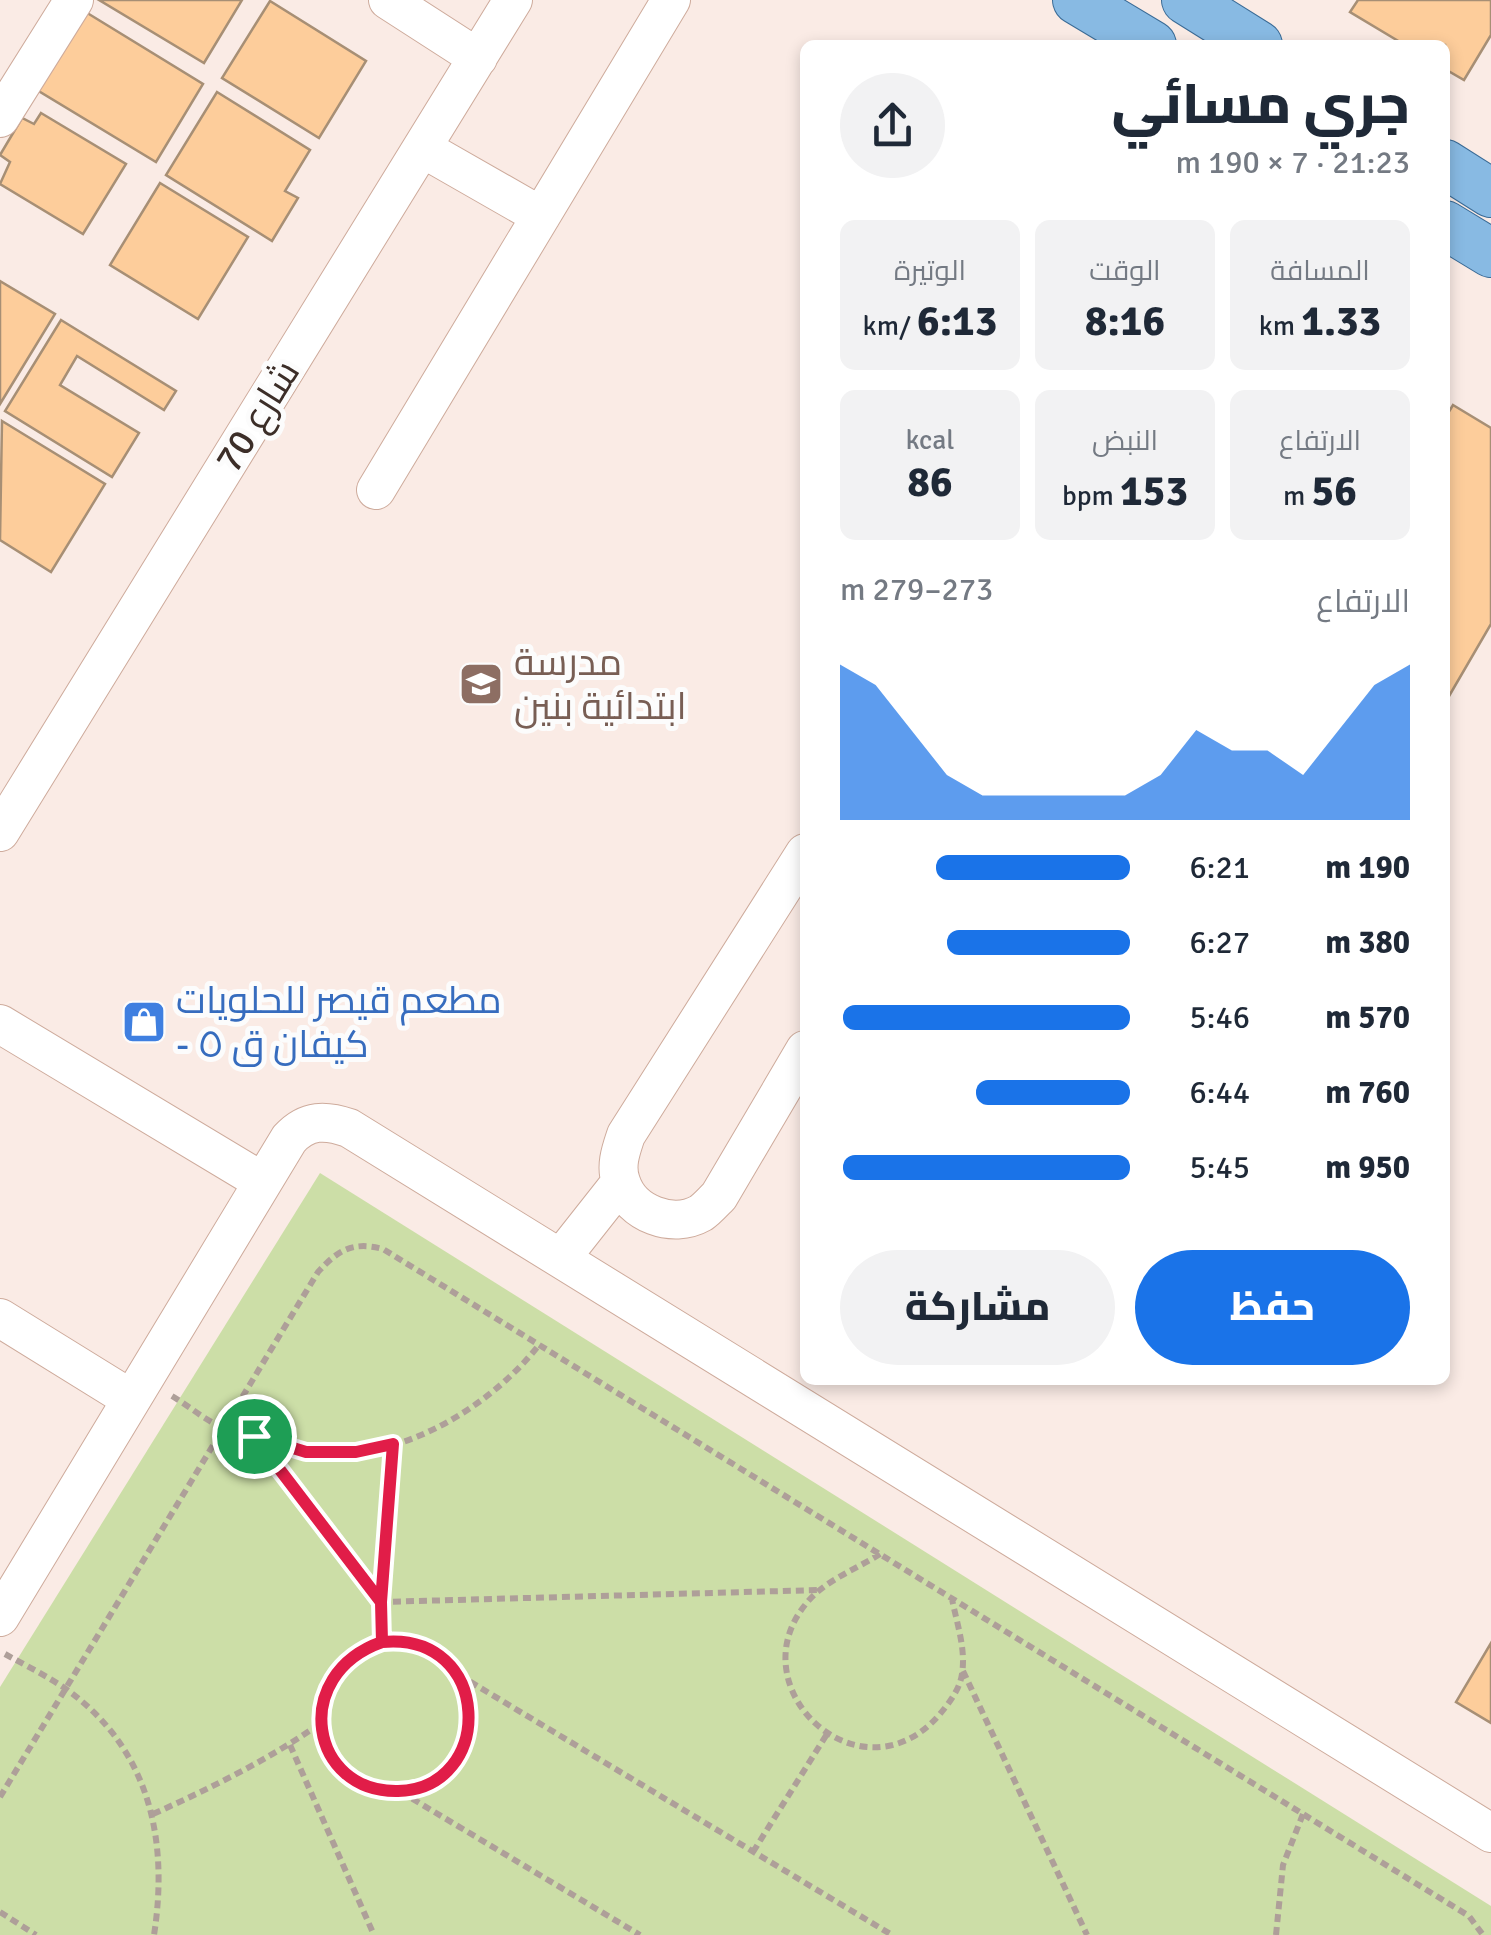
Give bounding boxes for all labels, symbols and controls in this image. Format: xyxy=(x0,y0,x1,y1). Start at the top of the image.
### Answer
text: جري مسائي xyxy=(1112,71,1410,139)
button: share xyxy=(840,73,945,178)
text: 21:23 · 7 × 190 m xyxy=(1175,143,1410,182)
text: الوتيرة xyxy=(894,254,966,288)
text: الوقت xyxy=(1089,254,1161,288)
text: المسافة xyxy=(1270,254,1370,288)
text: 6:13 xyxy=(917,296,997,347)
text: 8:16 xyxy=(1085,296,1165,347)
text: 1.33 xyxy=(1301,296,1381,347)
text: /km xyxy=(863,309,917,343)
text: km xyxy=(1259,309,1301,343)
street label: شارع 70 xyxy=(205,352,311,481)
text: kcal xyxy=(905,423,955,457)
text: النبض xyxy=(1092,424,1158,458)
text: الارتفاع xyxy=(1279,424,1361,458)
text: 86 xyxy=(907,457,953,508)
text: 153 xyxy=(1120,466,1188,517)
text: 56 xyxy=(1312,466,1357,517)
text: bpm xyxy=(1062,479,1120,513)
text: m xyxy=(1283,479,1312,513)
text: 273–279 m xyxy=(840,570,993,609)
text: الارتفاع xyxy=(1316,582,1410,621)
place label: مدرسة ابتدائية بنين xyxy=(514,639,687,730)
school or university icon: مدرسة ابتدائية بنين xyxy=(458,661,504,707)
text: 6:21 xyxy=(1190,848,1250,887)
text: 190 m xyxy=(1325,848,1410,887)
text: 6:27 xyxy=(1190,923,1250,962)
text: 380 m xyxy=(1325,923,1410,962)
place label: مطعم قيصر للحلويات - كيفان ق ٥ xyxy=(176,977,502,1068)
text: 5:46 xyxy=(1190,998,1250,1037)
text: 570 m xyxy=(1325,998,1410,1037)
shop icon: مطعم قيصر للحلويات - كيفان ق ٥ xyxy=(121,999,167,1045)
text: 6:44 xyxy=(1190,1073,1250,1112)
text: 760 m xyxy=(1325,1073,1410,1112)
text: 5:45 xyxy=(1190,1148,1250,1187)
text: 950 m xyxy=(1325,1148,1410,1187)
button: مشاركة xyxy=(840,1250,1115,1365)
button: حفظ xyxy=(1135,1250,1410,1365)
pin xyxy=(212,1394,297,1479)
icon: arrive xyxy=(227,1409,282,1464)

